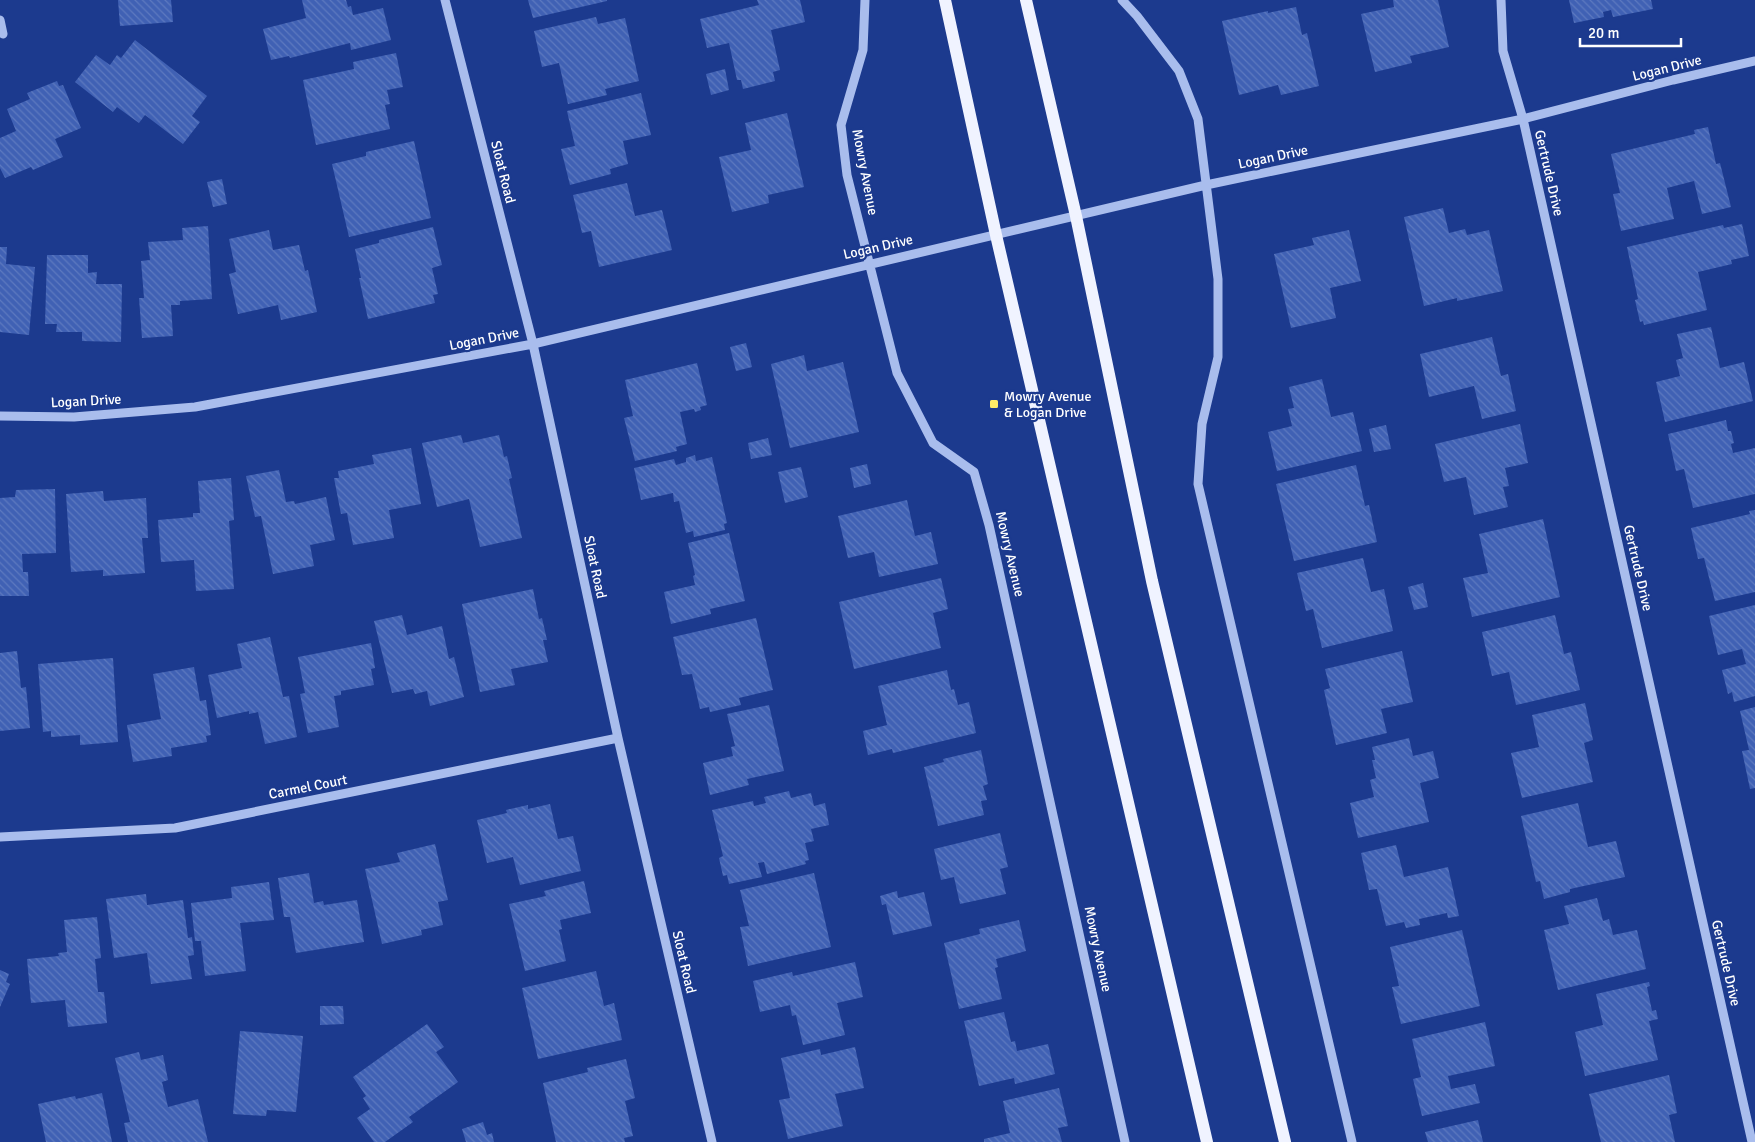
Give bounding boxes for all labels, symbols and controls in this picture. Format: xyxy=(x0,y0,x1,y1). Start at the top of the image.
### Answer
scale bar xyxy=(1580,15,1681,47)
text: 20 m xyxy=(1588,24,1619,42)
street label: Logan Drive xyxy=(1631,51,1703,85)
street label: Mowry Avenue xyxy=(848,127,882,217)
street label: Gertrude Drive xyxy=(1531,128,1567,218)
street label: Sloat Road xyxy=(487,139,519,205)
street label: Logan Drive xyxy=(1237,141,1309,173)
street label: Logan Drive xyxy=(842,231,914,263)
street label: Logan Drive xyxy=(448,324,520,354)
place label: Mowry Avenue & Logan Drive xyxy=(1004,388,1092,421)
street label: Logan Drive xyxy=(50,391,122,411)
marker: Mowry Avenue & Logan Drive xyxy=(988,398,1000,410)
street label: Mowry Avenue xyxy=(992,509,1028,599)
street label: Gertrude Drive xyxy=(1620,523,1656,613)
street label: Sloat Road xyxy=(580,534,610,600)
street label: Carmel Court xyxy=(267,771,349,803)
street label: Mowry Avenue xyxy=(1081,904,1115,994)
street label: Gertrude Drive xyxy=(1708,918,1744,1008)
street label: Sloat Road xyxy=(669,929,699,995)

